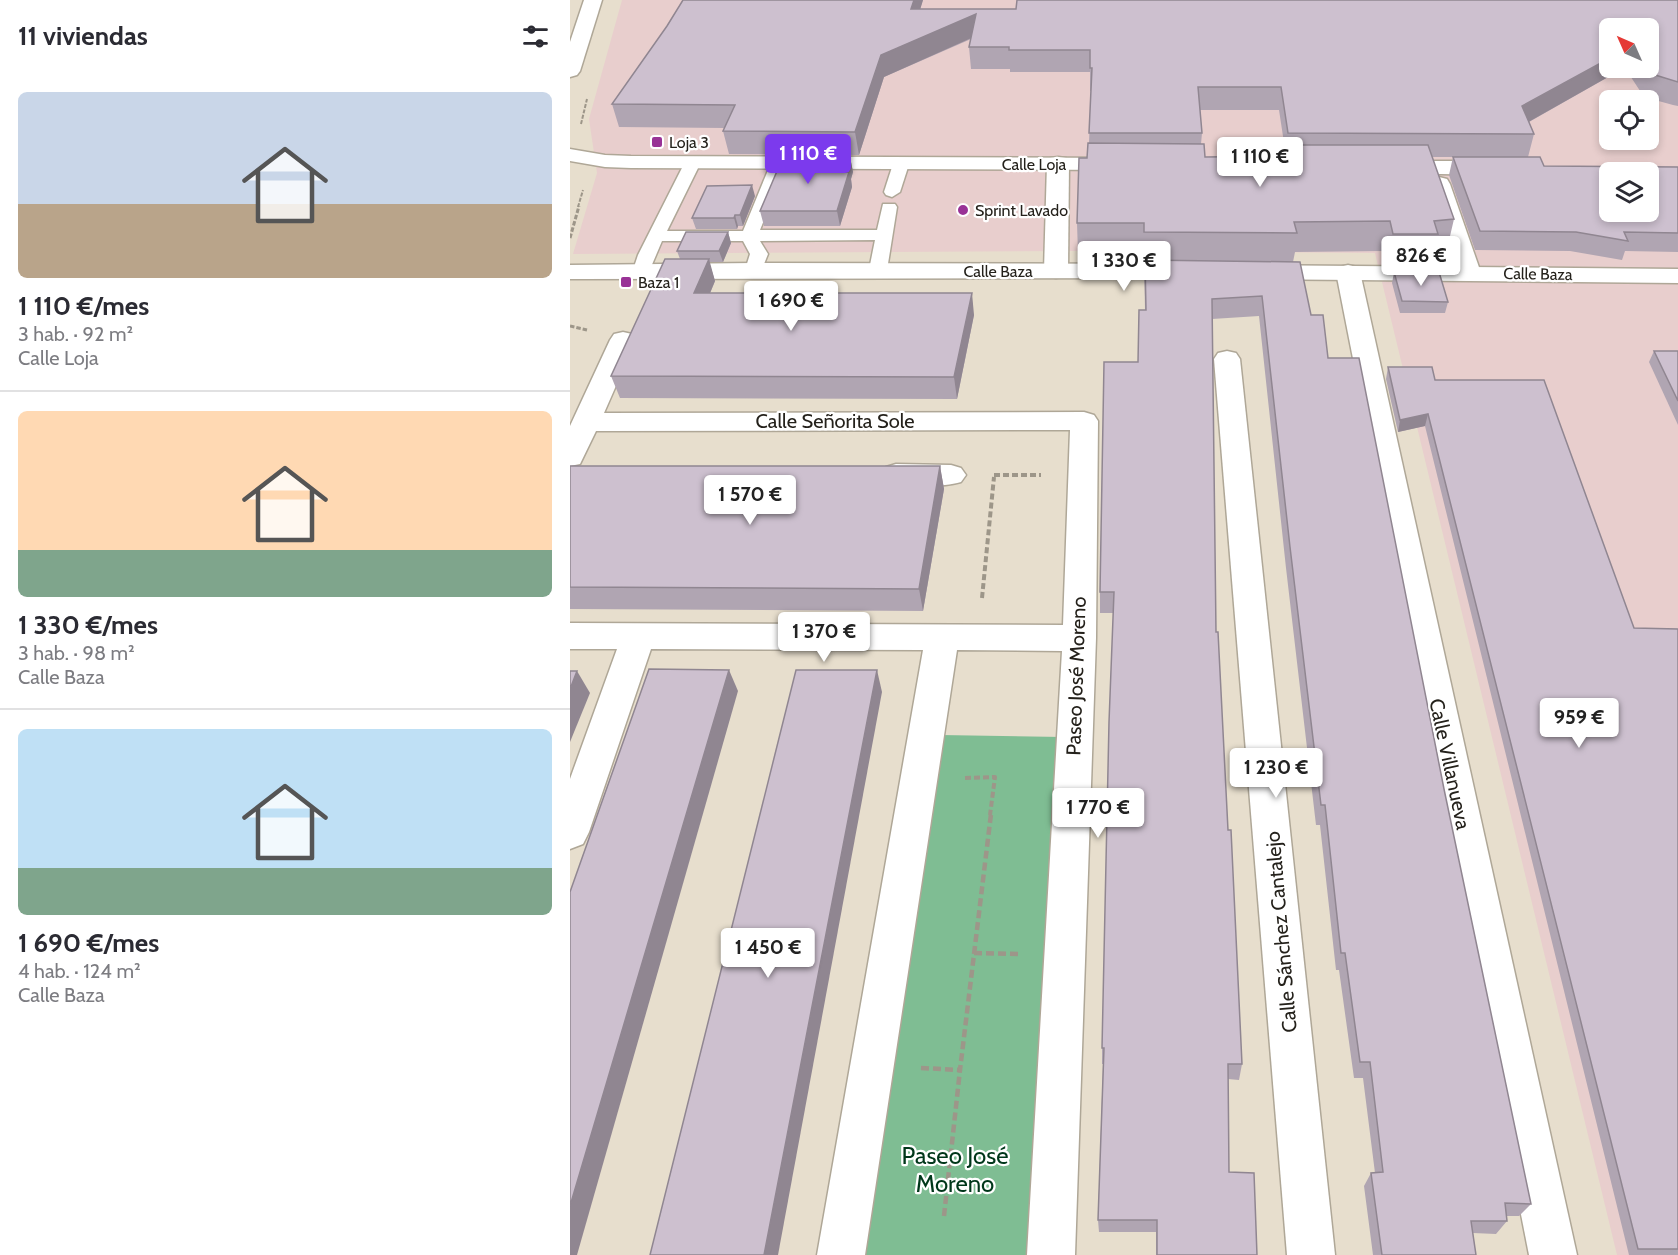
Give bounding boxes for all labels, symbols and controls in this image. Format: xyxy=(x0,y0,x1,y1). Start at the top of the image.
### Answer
north arrow xyxy=(1599,18,1659,78)
map controls xyxy=(1599,18,1659,222)
text: 11 viviendas xyxy=(18,20,148,52)
icon: filters xyxy=(519,20,552,53)
button: locate xyxy=(1599,90,1659,150)
icon: home xyxy=(231,131,339,239)
place label: Loja 3 xyxy=(669,133,709,152)
pin: 1 110 € xyxy=(753,134,863,185)
marker: Loja 3 xyxy=(650,135,664,149)
pin: 1 110 € xyxy=(1205,137,1315,188)
text: 1 110 € xyxy=(779,141,837,165)
text: 1 110 € xyxy=(1231,144,1289,168)
street label: Calle Loja xyxy=(1002,155,1067,174)
button: layers xyxy=(1599,162,1659,222)
place label: Sprint Lavado xyxy=(975,201,1068,220)
marker: Sprint Lavado xyxy=(956,203,970,217)
pin: 826 € xyxy=(1379,236,1463,287)
pin: 1 330 € xyxy=(1069,241,1179,292)
text: 826 € xyxy=(1395,243,1447,267)
text: 1 330 € xyxy=(1092,248,1156,272)
street label: Calle Baza xyxy=(963,262,1033,281)
street label: Calle Baza xyxy=(1503,264,1573,284)
place label: Baza 1 xyxy=(638,273,679,292)
marker: Baza 1 xyxy=(619,275,633,289)
pin: 1 690 € xyxy=(736,281,846,332)
text: 1 690 € xyxy=(758,288,824,312)
text: 1 110 €/mes xyxy=(18,290,149,322)
text: 3 hab. · 92 m² xyxy=(18,322,133,346)
text: Calle Loja xyxy=(18,346,99,370)
street label: Calle Señorita Sole xyxy=(755,409,915,433)
icon: home xyxy=(231,450,339,558)
pin: 1 570 € xyxy=(695,475,805,526)
text: 1 570 € xyxy=(718,482,782,506)
street label: Paseo José Moreno xyxy=(1061,596,1091,756)
text: 1 330 €/mes xyxy=(18,609,158,641)
pin: 1 370 € xyxy=(769,612,879,663)
text: 1 370 € xyxy=(792,619,856,643)
text: 3 hab. · 98 m² xyxy=(18,641,135,665)
text: Calle Baza xyxy=(18,665,105,689)
street label: Calle Villanueva xyxy=(1424,696,1476,832)
pin: 959 € xyxy=(1537,698,1621,749)
text: 959 € xyxy=(1554,705,1604,729)
pin: 1 230 € xyxy=(1221,748,1331,799)
text: 1 230 € xyxy=(1244,755,1308,779)
icon: home xyxy=(231,768,339,876)
pin: 1 770 € xyxy=(1043,788,1153,839)
text: 1 770 € xyxy=(1066,795,1130,819)
street label: Calle Sánchez Cantalejo xyxy=(1260,830,1302,1034)
text: 1 690 €/mes xyxy=(18,927,159,959)
pin: 1 450 € xyxy=(713,928,823,979)
text: 1 450 € xyxy=(735,935,801,959)
text: 4 hab. · 124 m² xyxy=(18,959,141,983)
text: Calle Baza xyxy=(18,983,105,1007)
park label: Paseo José Moreno xyxy=(902,1141,1008,1198)

